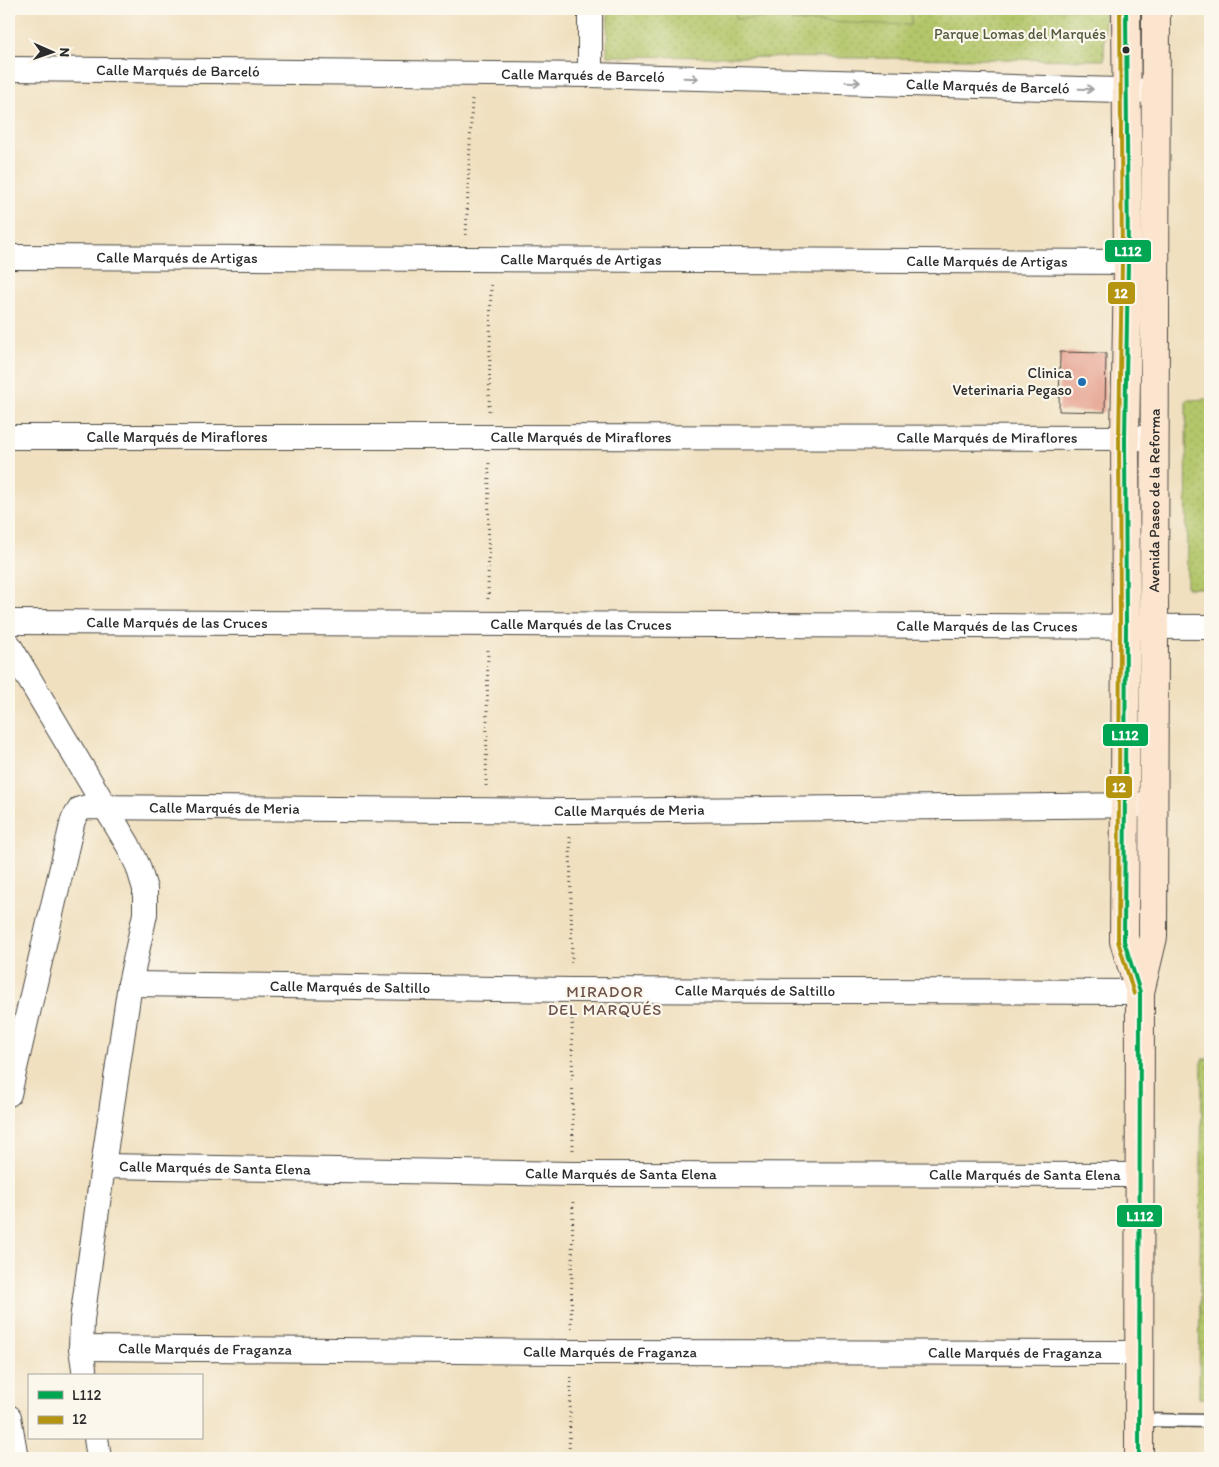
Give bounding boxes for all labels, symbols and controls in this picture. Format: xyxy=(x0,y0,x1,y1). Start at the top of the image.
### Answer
park label: Parque Lomas del Marqués xyxy=(934,25,1106,43)
north arrow xyxy=(28,28,78,78)
unlabelled marker xyxy=(1121,45,1131,55)
text: N xyxy=(56,47,73,57)
street label: Calle Marqués de Barceló xyxy=(96,61,260,81)
street label: Calle Marqués de Barceló xyxy=(501,65,665,86)
one-way arrow xyxy=(683,73,699,82)
street label: Calle Marqués de Barceló xyxy=(906,75,1070,98)
one-way arrow xyxy=(845,77,861,87)
one-way arrow xyxy=(1078,84,1094,93)
line badge: L112 xyxy=(1104,239,1152,263)
text: L112 xyxy=(1114,243,1142,260)
street label: Calle Marqués de Artigas xyxy=(96,248,258,267)
street label: Calle Marqués de Artigas xyxy=(500,250,662,269)
street label: Calle Marqués de Artigas xyxy=(906,252,1068,271)
line badge: 12 xyxy=(1107,281,1136,305)
text: 12 xyxy=(1114,285,1129,302)
place label: Clinica Veterinaria Pegaso xyxy=(952,364,1072,399)
marker: Clinica Veterinaria Pegaso xyxy=(1076,376,1088,388)
street label: Avenida Paseo de la Reforma xyxy=(1145,408,1164,593)
street label: Calle Marqués de Miraflores xyxy=(86,428,268,446)
street label: Calle Marqués de Miraflores xyxy=(490,428,672,446)
street label: Calle Marqués de Miraflores xyxy=(896,429,1078,447)
street label: Calle Marqués de las Cruces xyxy=(86,613,268,632)
street label: Calle Marqués de las Cruces xyxy=(490,615,672,634)
street label: Calle Marqués de las Cruces xyxy=(896,617,1078,635)
line badge: L112 xyxy=(1102,723,1149,747)
text: L112 xyxy=(1111,727,1139,744)
line badge: 12 xyxy=(1105,775,1133,799)
text: 12 xyxy=(1112,779,1127,796)
street label: Calle Marqués de Meria xyxy=(149,799,300,818)
street label: Calle Marqués de Meria xyxy=(554,801,705,820)
street label: Calle Marqués de Saltillo xyxy=(270,977,430,997)
street label: Calle Marqués de Saltillo xyxy=(675,981,835,1000)
district label: MIRADOR DEL MARQUÉS xyxy=(548,982,662,1019)
street label: Calle Marqués de Santa Elena xyxy=(119,1157,311,1179)
street label: Calle Marqués de Santa Elena xyxy=(525,1164,717,1183)
street label: Calle Marqués de Santa Elena xyxy=(929,1166,1121,1184)
line badge: L112 xyxy=(1116,1204,1163,1228)
text: L112 xyxy=(1126,1208,1154,1225)
street label: Calle Marqués de Fraganza xyxy=(118,1339,293,1359)
street label: Calle Marqués de Fraganza xyxy=(523,1343,698,1361)
street label: Calle Marqués de Fraganza xyxy=(928,1344,1103,1362)
legend xyxy=(28,1374,202,1440)
text: L112 xyxy=(72,1386,101,1404)
text: 12 xyxy=(72,1410,87,1428)

